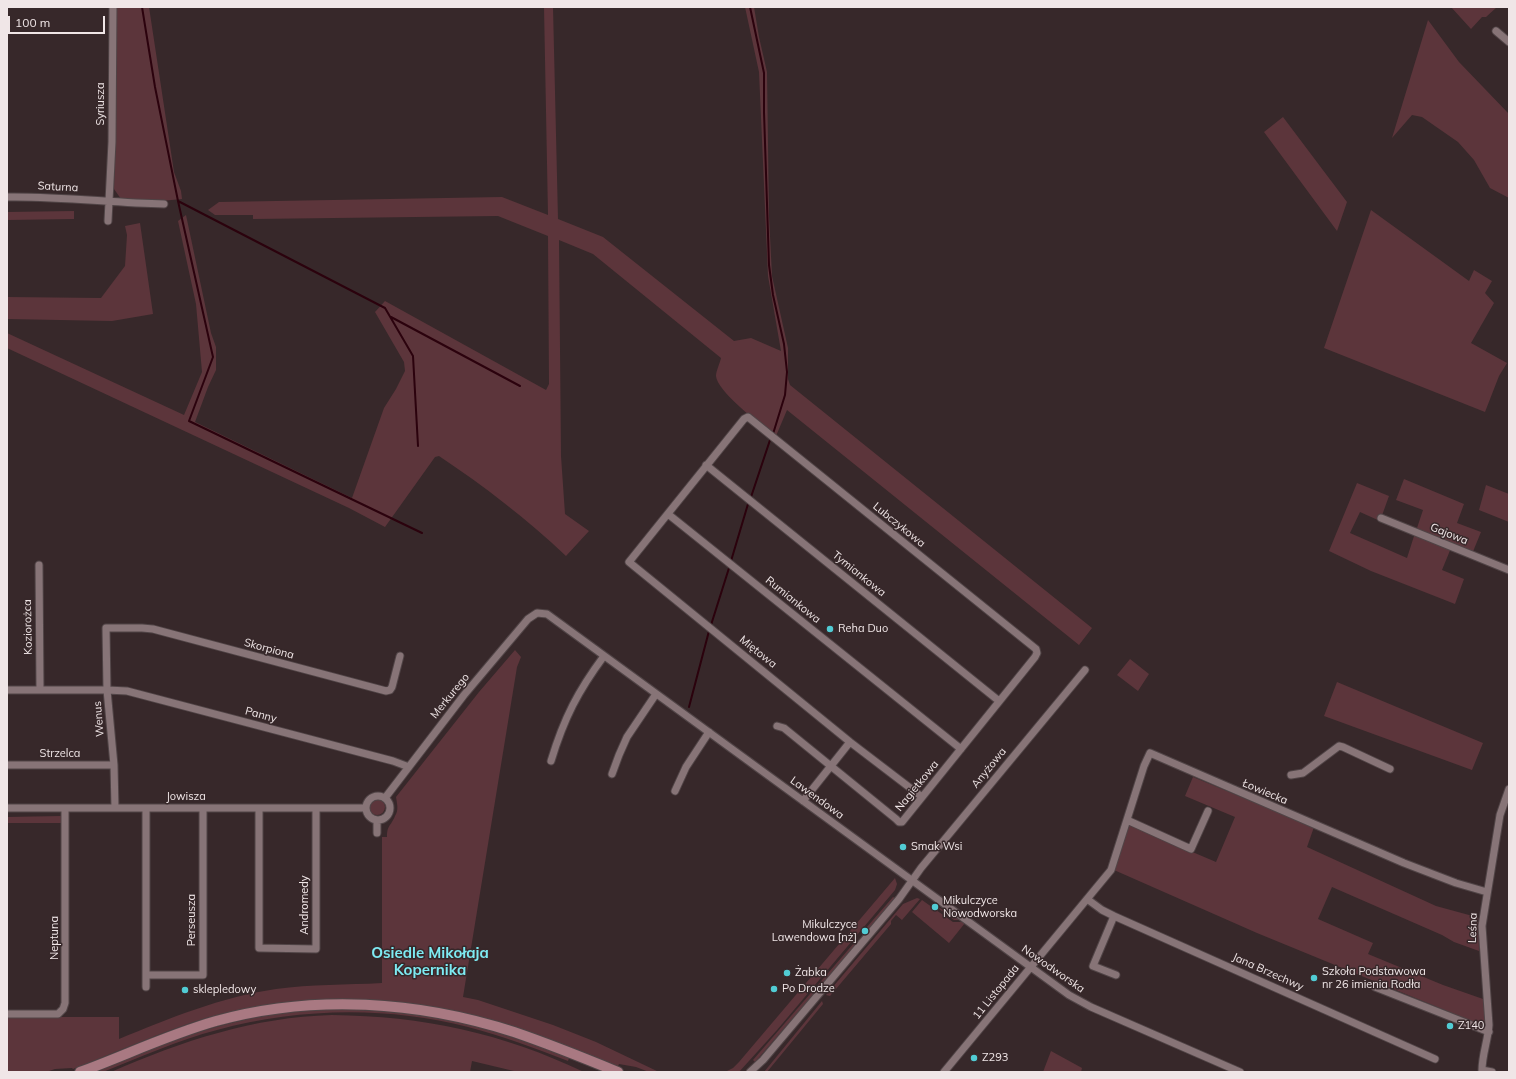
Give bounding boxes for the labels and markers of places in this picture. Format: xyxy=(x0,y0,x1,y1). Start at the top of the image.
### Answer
place label: Reha Duo xyxy=(838,622,888,636)
marker: Reha Duo xyxy=(825,624,835,634)
place label: Smak Wsi xyxy=(911,840,962,854)
marker: Smak Wsi xyxy=(898,842,908,852)
place label: Mikulczyce Nowodworska xyxy=(943,894,1017,920)
marker: Mikulczyce Nowodworska xyxy=(930,902,940,912)
place label: Mikulczyce Lawendowa [nż] xyxy=(772,918,857,944)
marker: Mikulczyce Lawendowa [nż] xyxy=(860,926,870,936)
place label: Szkoła Podstawowa nr 26 imienia Rodła xyxy=(1322,965,1426,991)
place label: Żabka xyxy=(795,966,827,980)
marker: Żabka xyxy=(782,968,792,978)
marker: Szkoła Podstawowa nr 26 imienia Rodła xyxy=(1309,973,1319,983)
place label: Po Drodze xyxy=(782,982,835,996)
place label: sklepledowy xyxy=(193,983,256,997)
marker: Po Drodze xyxy=(769,984,779,994)
marker: sklepledowy xyxy=(180,985,190,995)
place label: Z140 xyxy=(1458,1019,1484,1033)
marker: Z140 xyxy=(1445,1021,1455,1031)
place label: Z293 xyxy=(982,1051,1008,1065)
marker: Z293 xyxy=(969,1053,979,1063)

